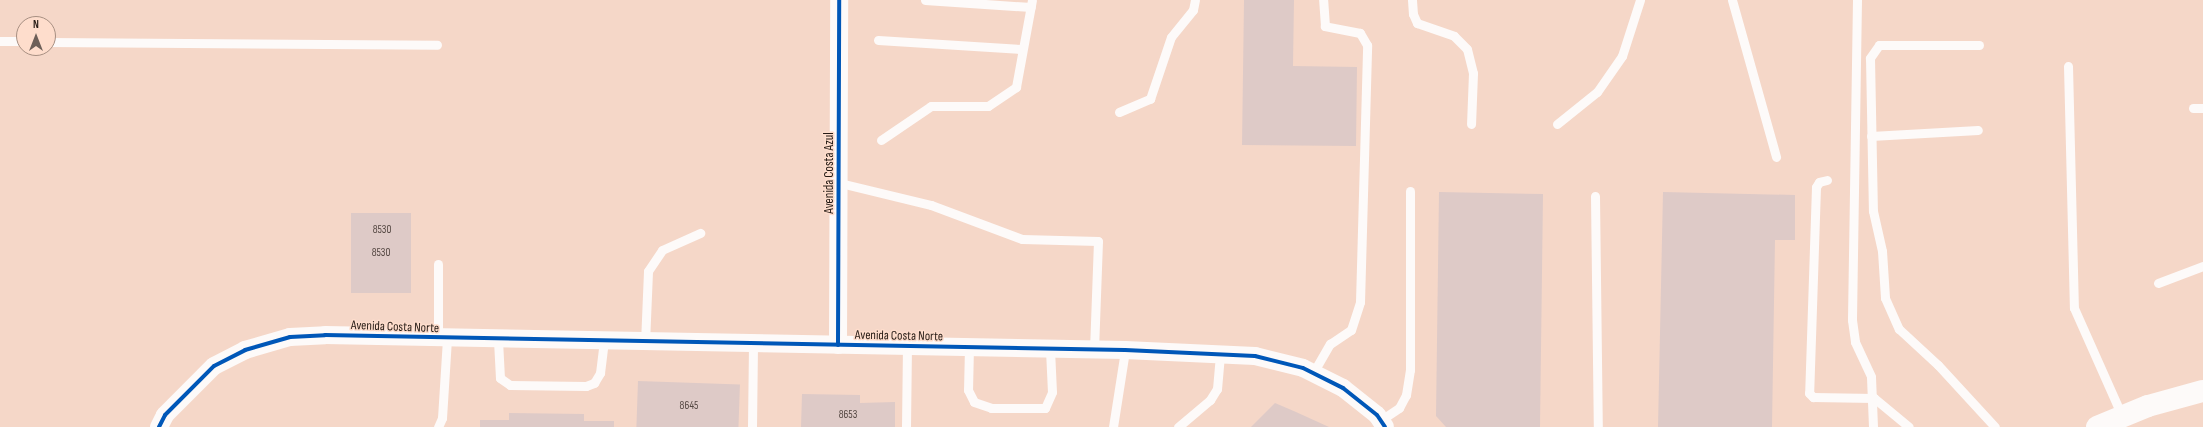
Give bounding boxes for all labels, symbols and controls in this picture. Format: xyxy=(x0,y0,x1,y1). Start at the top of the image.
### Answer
north arrow xyxy=(16,16,56,56)
text: N xyxy=(33,18,39,31)
street label: Avenida Costa Azul xyxy=(821,132,837,214)
house number: 8530 xyxy=(373,223,391,237)
house number: 8530 xyxy=(372,246,390,260)
street label: Avenida Costa Norte xyxy=(351,318,439,336)
street label: Avenida Costa Norte xyxy=(855,327,943,345)
house number: 8645 xyxy=(680,399,698,413)
house number: 8653 xyxy=(839,408,857,422)

